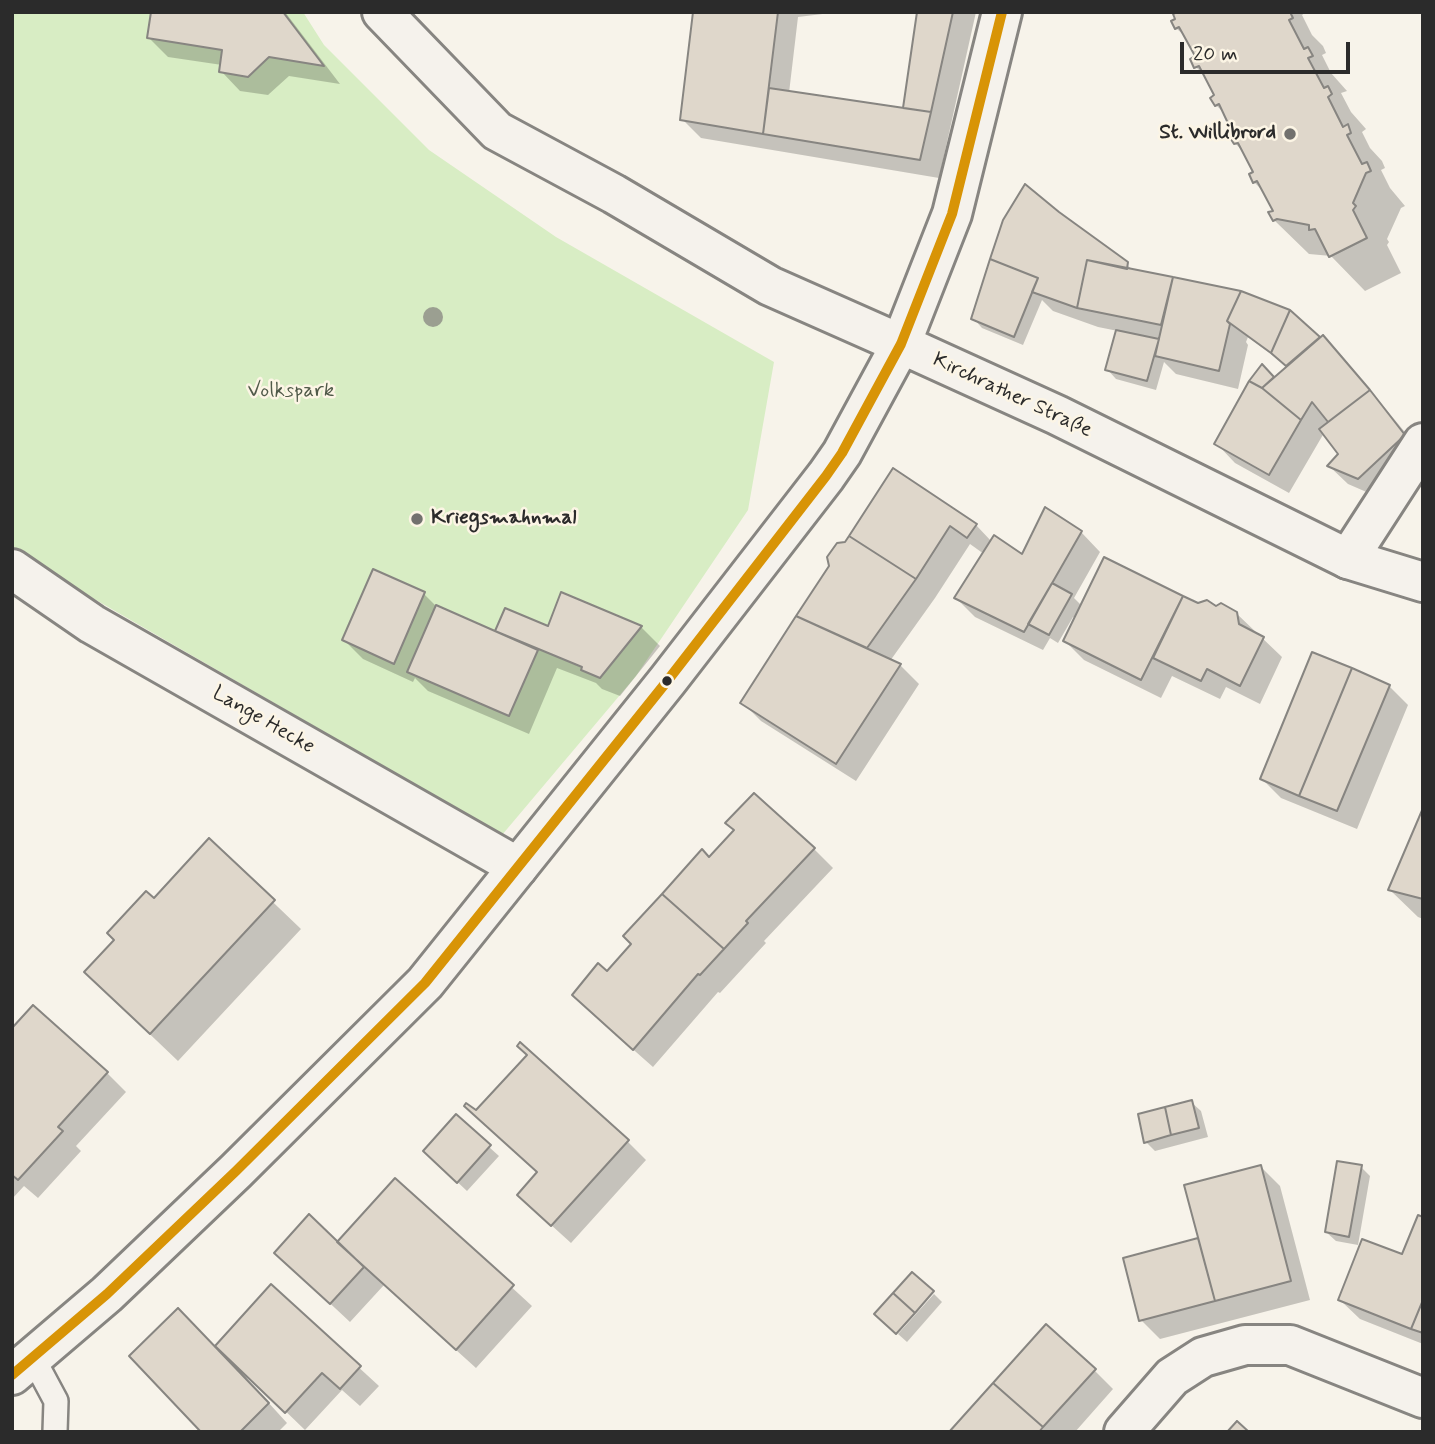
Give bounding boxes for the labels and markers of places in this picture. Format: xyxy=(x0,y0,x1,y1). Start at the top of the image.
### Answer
place label: St. Willibrord xyxy=(1159,121,1276,147)
marker: St. Willibrord xyxy=(1282,126,1298,142)
place label: Kriegsmahnmal xyxy=(431,506,577,532)
marker: Kriegsmahnmal xyxy=(409,511,425,527)
unlabelled marker xyxy=(660,674,674,688)

